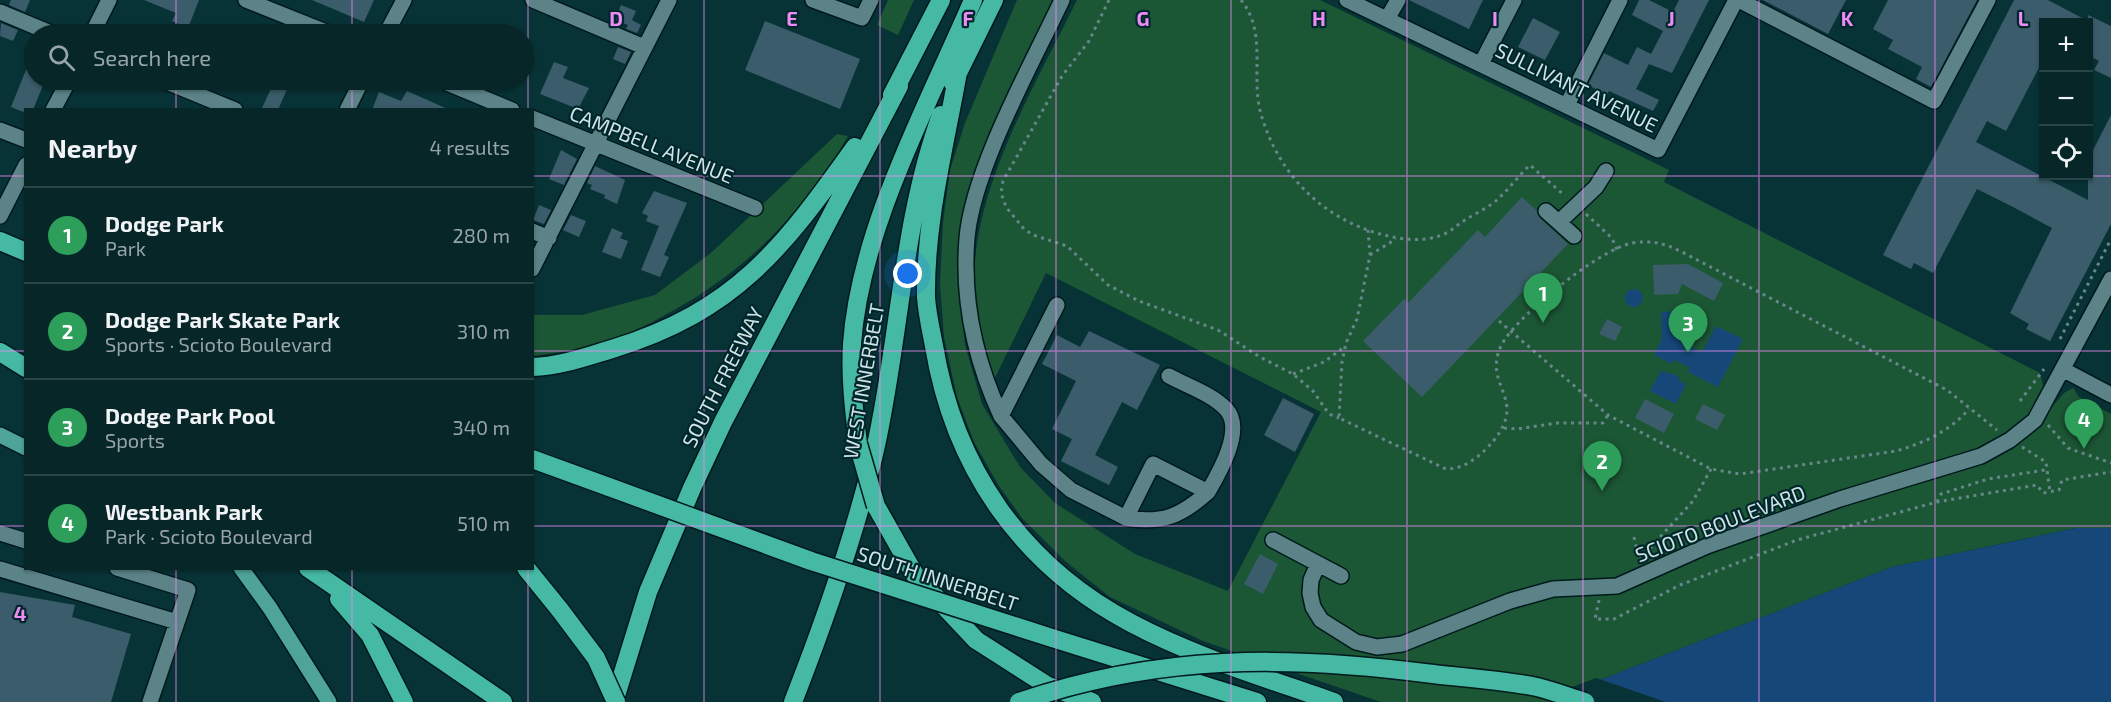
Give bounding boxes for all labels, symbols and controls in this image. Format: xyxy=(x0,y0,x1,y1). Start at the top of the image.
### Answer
text: D xyxy=(609,6,623,30)
text: E xyxy=(786,6,798,30)
text: F xyxy=(962,6,974,30)
text: G xyxy=(1137,6,1149,30)
text: H xyxy=(1312,6,1326,30)
text: I xyxy=(1492,6,1498,30)
text: J xyxy=(1667,6,1675,30)
text: K xyxy=(1841,6,1854,30)
text: L xyxy=(2018,6,2029,30)
map controls xyxy=(2039,18,2093,180)
button: + xyxy=(2039,18,2093,72)
search box xyxy=(24,24,534,90)
street label: SULLIVANT AVENUE xyxy=(1492,37,1662,137)
icon: search xyxy=(45,41,78,74)
text: Search here xyxy=(93,44,211,70)
button: − xyxy=(2039,72,2093,126)
street label: CAMPBELL AVENUE xyxy=(567,100,737,188)
button: locate xyxy=(2039,126,2093,180)
text: Nearby xyxy=(48,132,137,163)
text: 4 results xyxy=(430,135,510,159)
text: Dodge Park xyxy=(105,210,224,236)
text: 1 xyxy=(63,223,72,247)
text: 280 m xyxy=(453,223,510,247)
text: Park xyxy=(105,236,146,260)
your location xyxy=(893,259,922,288)
pin: 1 xyxy=(1524,274,1562,323)
street label: WEST INNERBELT xyxy=(838,301,889,461)
street label: SOUTH FREEWAY xyxy=(676,302,768,451)
pin: 3 xyxy=(1668,304,1708,353)
text: Dodge Park Skate Park xyxy=(105,306,340,332)
text: 2 xyxy=(62,319,73,343)
text: 310 m xyxy=(457,319,510,343)
text: Sports · Scioto Boulevard xyxy=(105,332,332,356)
pin: 4 xyxy=(2064,400,2104,449)
text: Dodge Park Pool xyxy=(105,402,275,428)
text: 3 xyxy=(62,415,73,439)
text: 340 m xyxy=(453,415,510,439)
text: Sports xyxy=(105,428,165,452)
pin: 2 xyxy=(1582,442,1622,491)
street label: SCIOTO BOULEVARD xyxy=(1632,479,1808,567)
text: Westbank Park xyxy=(105,498,263,524)
text: 4 xyxy=(61,511,74,535)
text: 510 m xyxy=(457,511,510,535)
text: Park · Scioto Boulevard xyxy=(105,524,313,548)
street label: SOUTH INNERBELT xyxy=(855,541,1022,615)
text: 4 xyxy=(14,601,27,625)

